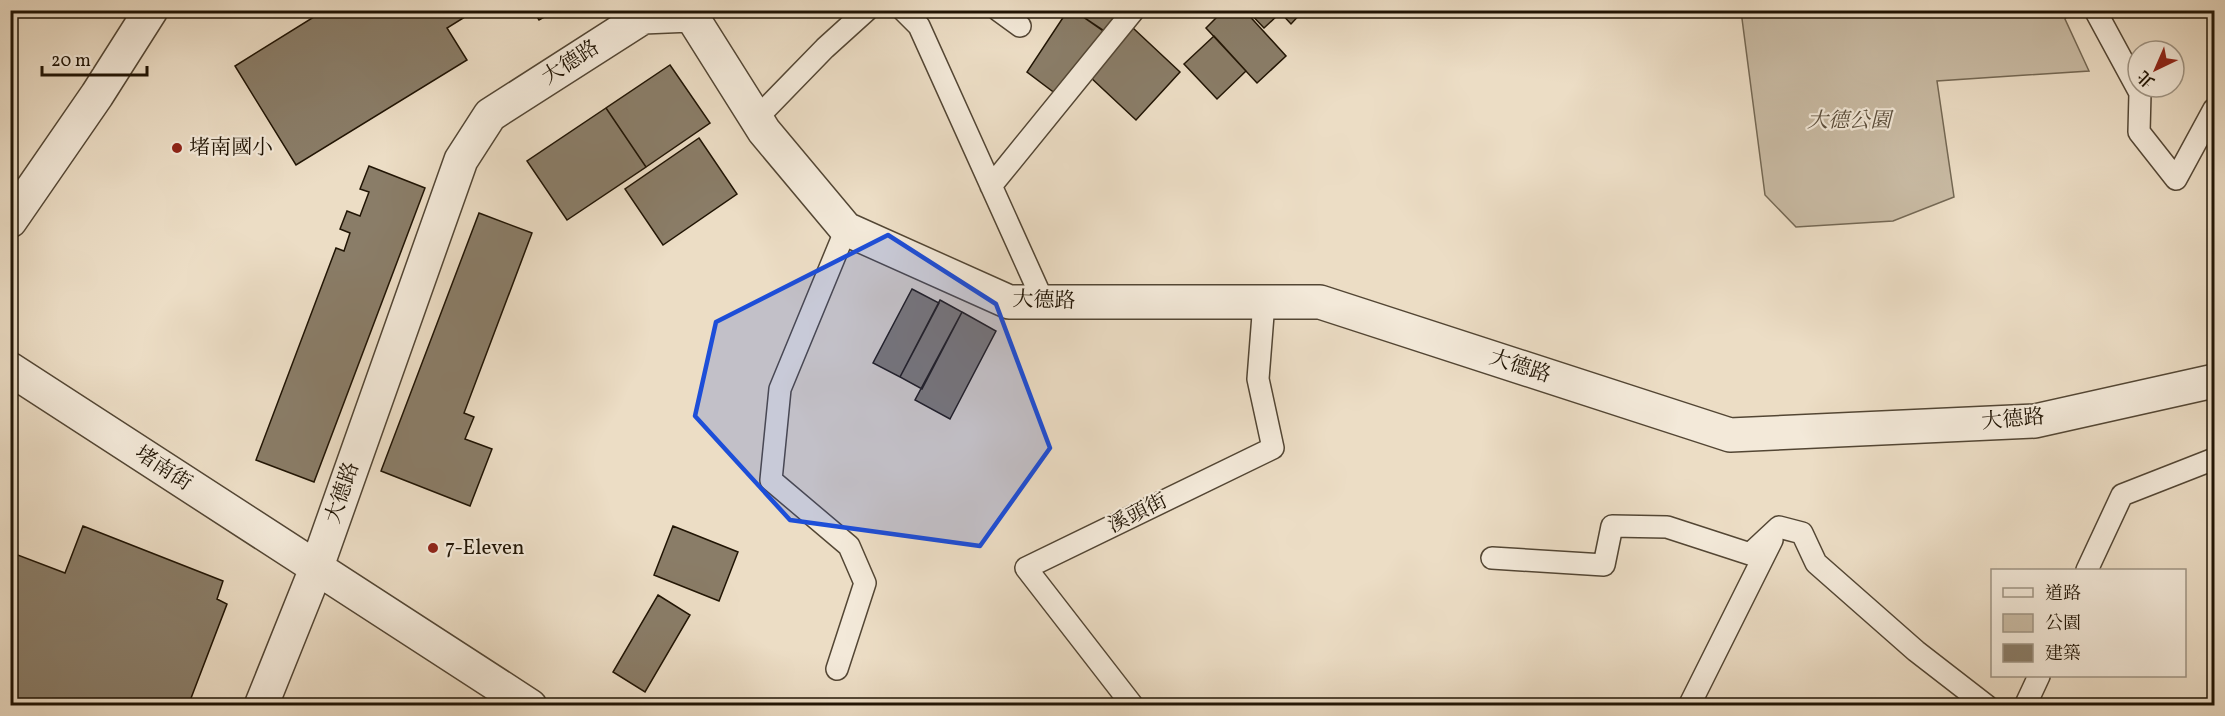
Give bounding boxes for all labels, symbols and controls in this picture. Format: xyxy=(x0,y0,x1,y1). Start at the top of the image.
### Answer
street label: 大德路 xyxy=(537,34,605,92)
scale bar xyxy=(42,39,147,77)
north arrow xyxy=(2126,39,2186,99)
text: 20 m xyxy=(51,49,91,74)
text: 北 xyxy=(2134,65,2160,92)
park label: 大德公園 xyxy=(1807,107,1894,136)
place label: 堵南國小 xyxy=(189,134,273,163)
marker: 堵南國小 xyxy=(170,141,184,155)
street label: 大德路 xyxy=(1012,285,1076,317)
street label: 大德路 xyxy=(1486,343,1554,391)
street label: 大德路 xyxy=(1980,403,2046,437)
street label: 堵南街 xyxy=(129,440,197,498)
street label: 大德路 xyxy=(319,458,367,528)
street label: 溪頭街 xyxy=(1103,487,1173,541)
place label: 7-Eleven xyxy=(445,534,525,563)
marker: 7-Eleven xyxy=(426,541,440,555)
legend xyxy=(1991,569,2186,677)
text: 道路 xyxy=(2045,582,2081,607)
text: 公園 xyxy=(2045,612,2081,637)
text: 建築 xyxy=(2045,642,2081,667)

